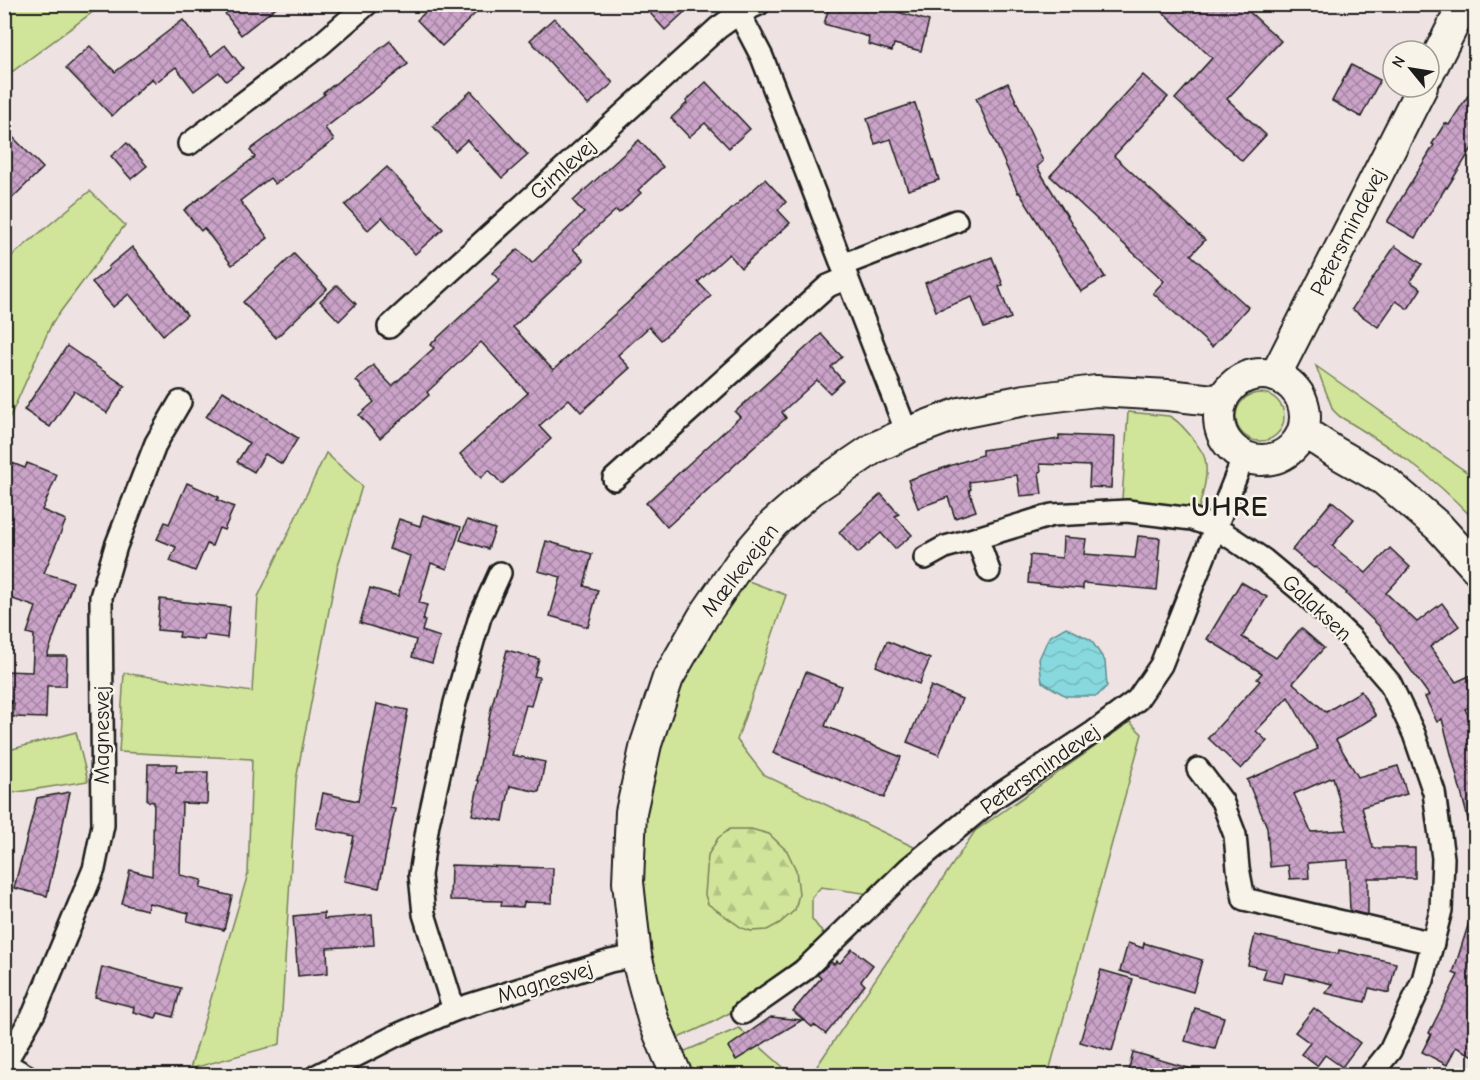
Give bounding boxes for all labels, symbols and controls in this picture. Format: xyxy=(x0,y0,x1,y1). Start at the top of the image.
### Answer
north arrow xyxy=(1381,39,1441,99)
text: N xyxy=(1388,53,1409,71)
street label: Gimlevej xyxy=(525,133,601,205)
street label: Petersmindevej xyxy=(1305,164,1391,300)
district label: UHRE xyxy=(1191,491,1269,523)
street label: Mælkevejen xyxy=(696,518,784,622)
street label: Galaksen xyxy=(1277,569,1357,647)
street label: Magnesvej xyxy=(89,686,115,784)
street label: Petersmindevej xyxy=(975,718,1105,820)
street label: Magnesvej xyxy=(494,955,596,1009)

